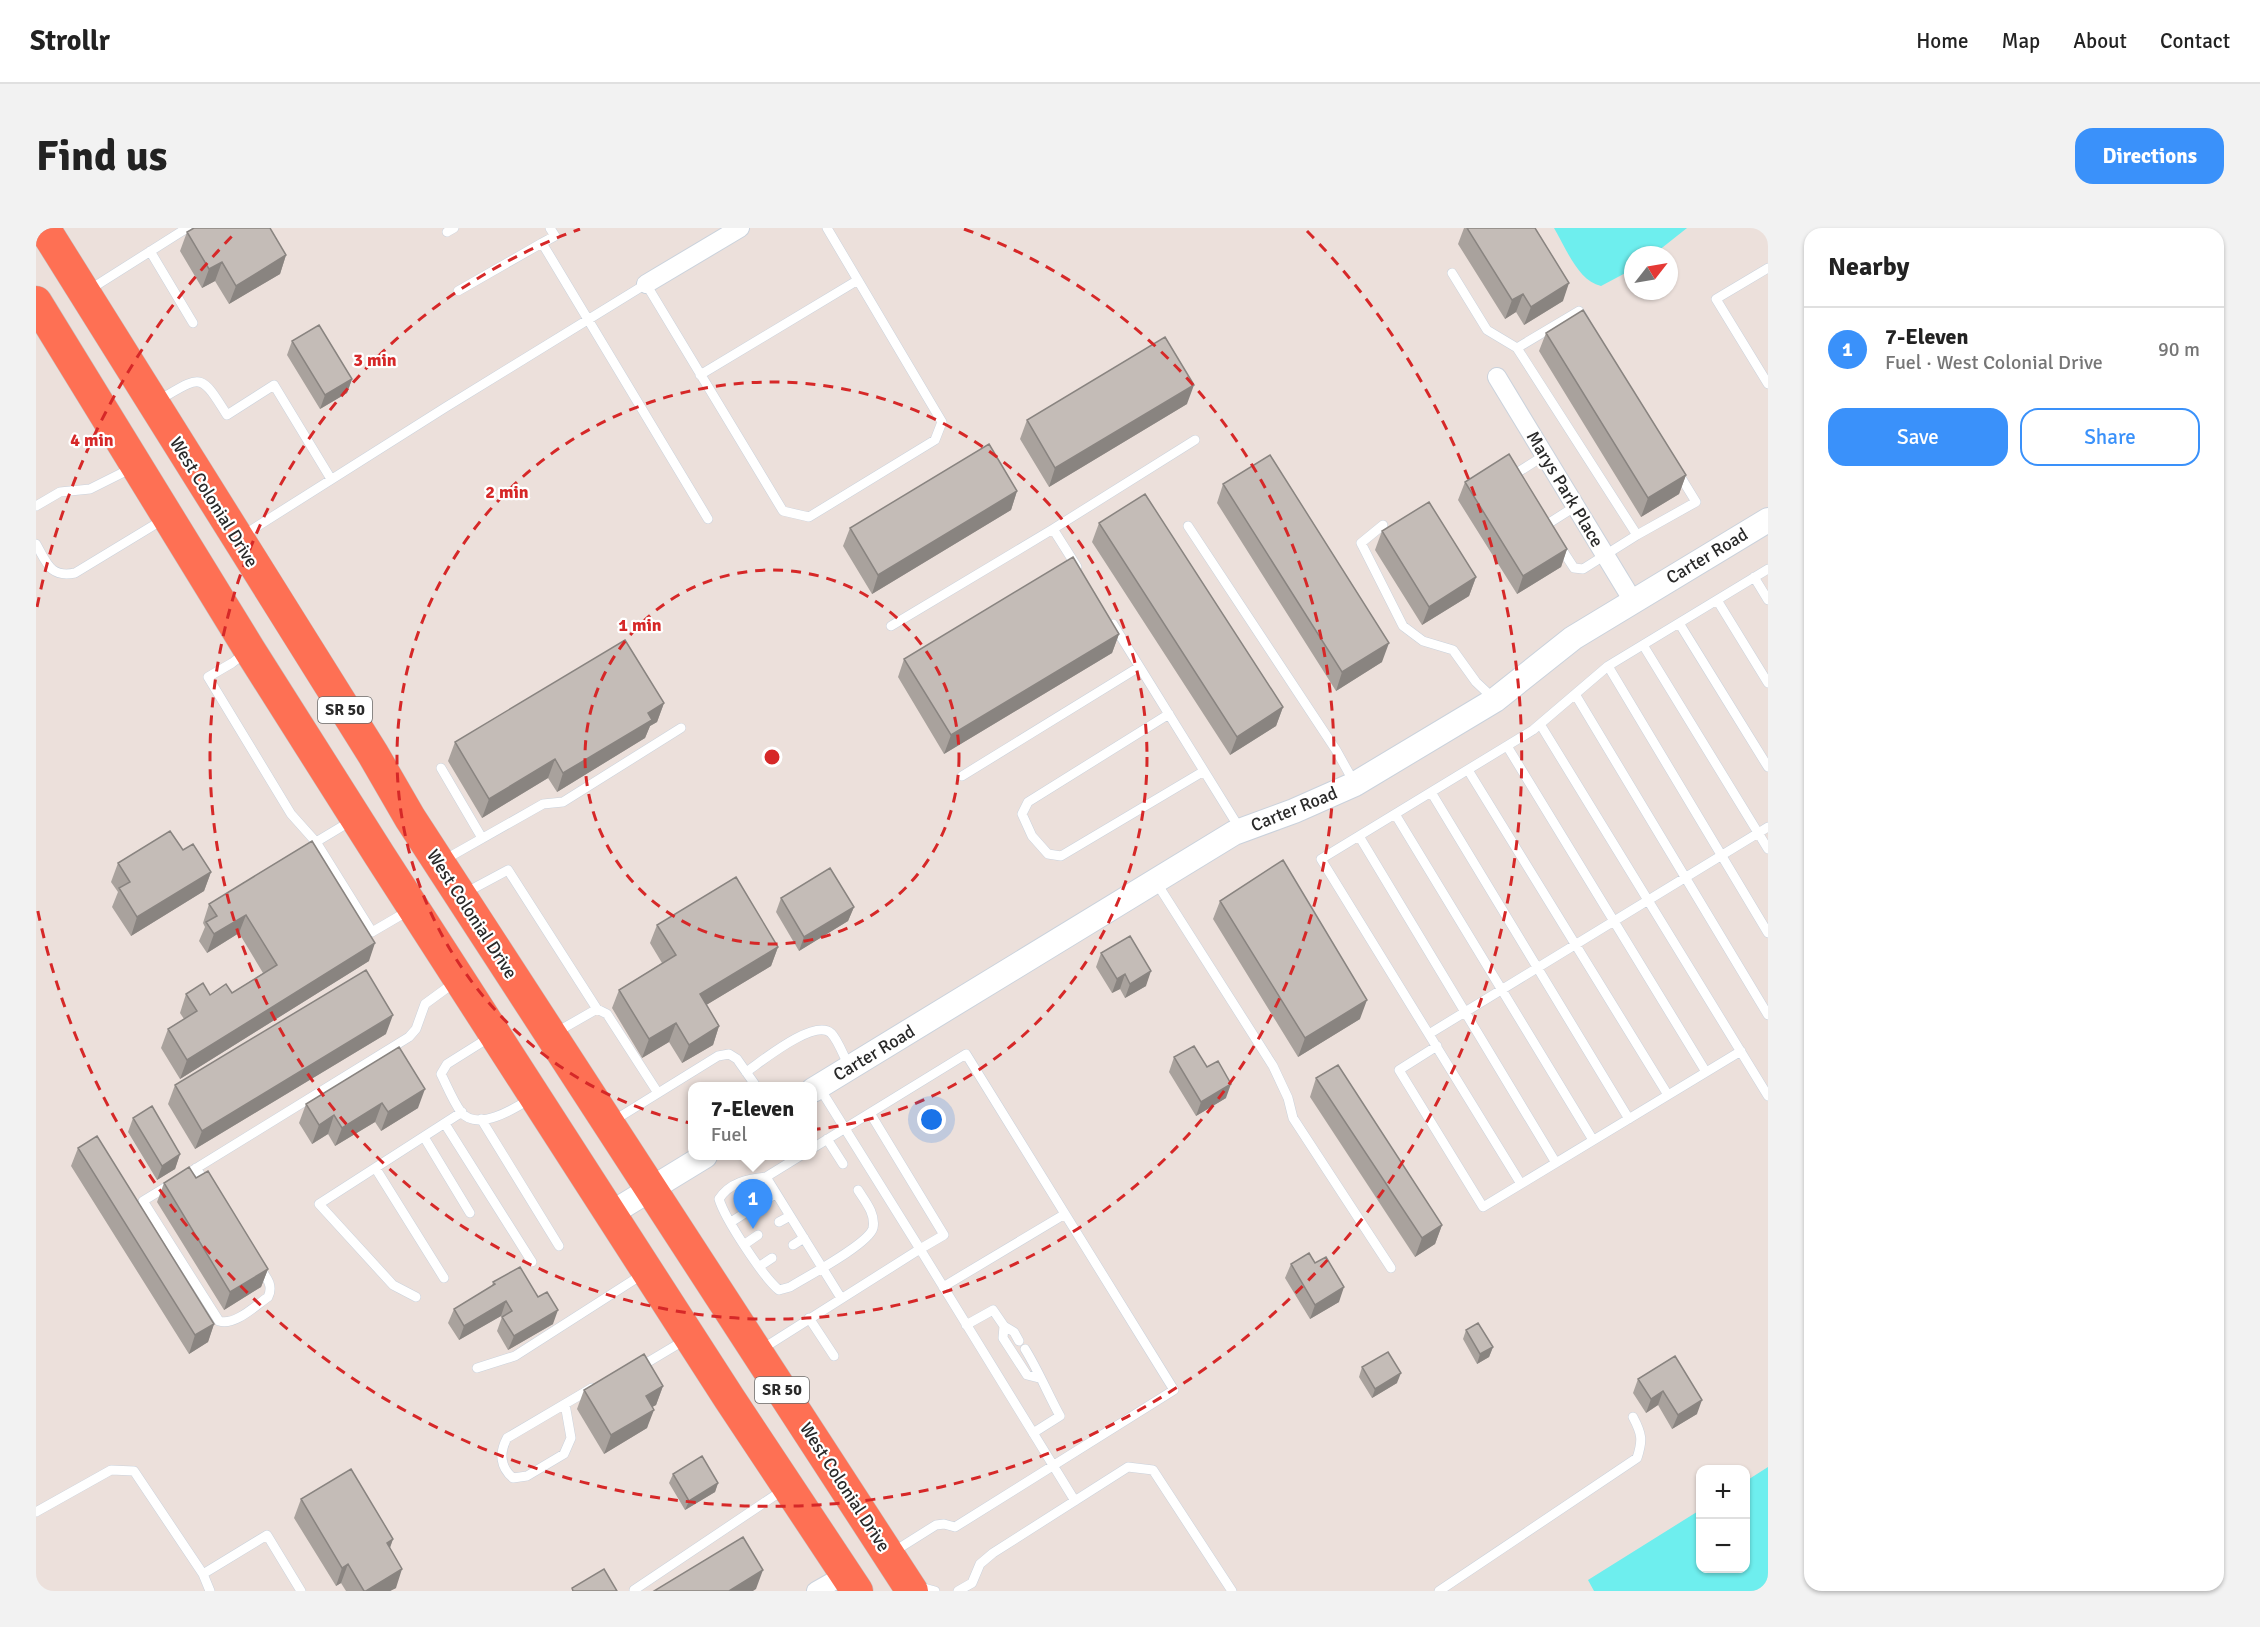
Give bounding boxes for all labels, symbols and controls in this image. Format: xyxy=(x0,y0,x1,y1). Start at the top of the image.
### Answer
text: Strollr xyxy=(30,24,110,58)
text: Home xyxy=(1916,28,1969,54)
text: Map xyxy=(2002,28,2040,54)
text: About xyxy=(2073,28,2127,54)
text: Contact xyxy=(2160,28,2230,54)
button: Directions xyxy=(2075,128,2224,184)
text: Find us xyxy=(36,131,167,182)
north arrow xyxy=(1624,246,1678,300)
text: Nearby xyxy=(1828,251,1909,283)
text: 7-Eleven xyxy=(1885,323,1968,350)
text: 1 xyxy=(1842,337,1853,362)
text: 90 m xyxy=(2158,337,2200,362)
text: 3 min xyxy=(353,349,397,371)
text: Fuel · West Colonial Drive xyxy=(1885,350,2103,375)
button: Save xyxy=(1828,408,2008,466)
button: Share xyxy=(2020,408,2200,466)
street label: Marys Park Place xyxy=(1522,427,1608,551)
text: 4 min xyxy=(70,429,114,451)
street label: West Colonial Drive xyxy=(165,433,263,571)
text: 2 min xyxy=(485,481,529,503)
street label: Carter Road xyxy=(1662,523,1752,589)
text: 1 min xyxy=(618,614,662,636)
road number: SR 50 xyxy=(318,697,372,723)
centre of rings xyxy=(762,747,782,767)
street label: Carter Road xyxy=(1248,782,1340,836)
street label: West Colonial Drive xyxy=(422,845,522,983)
street label: Carter Road xyxy=(829,1020,919,1086)
popup xyxy=(688,1082,817,1160)
text: 7-Eleven xyxy=(711,1095,794,1122)
your location xyxy=(917,1105,946,1134)
text: Fuel xyxy=(711,1122,747,1147)
pin: 1 xyxy=(734,1180,772,1229)
road number: SR 50 xyxy=(755,1377,809,1403)
street label: West Colonial Drive xyxy=(795,1418,895,1556)
map controls xyxy=(1696,1465,1750,1573)
button: + xyxy=(1696,1465,1750,1519)
button: − xyxy=(1696,1519,1750,1573)

